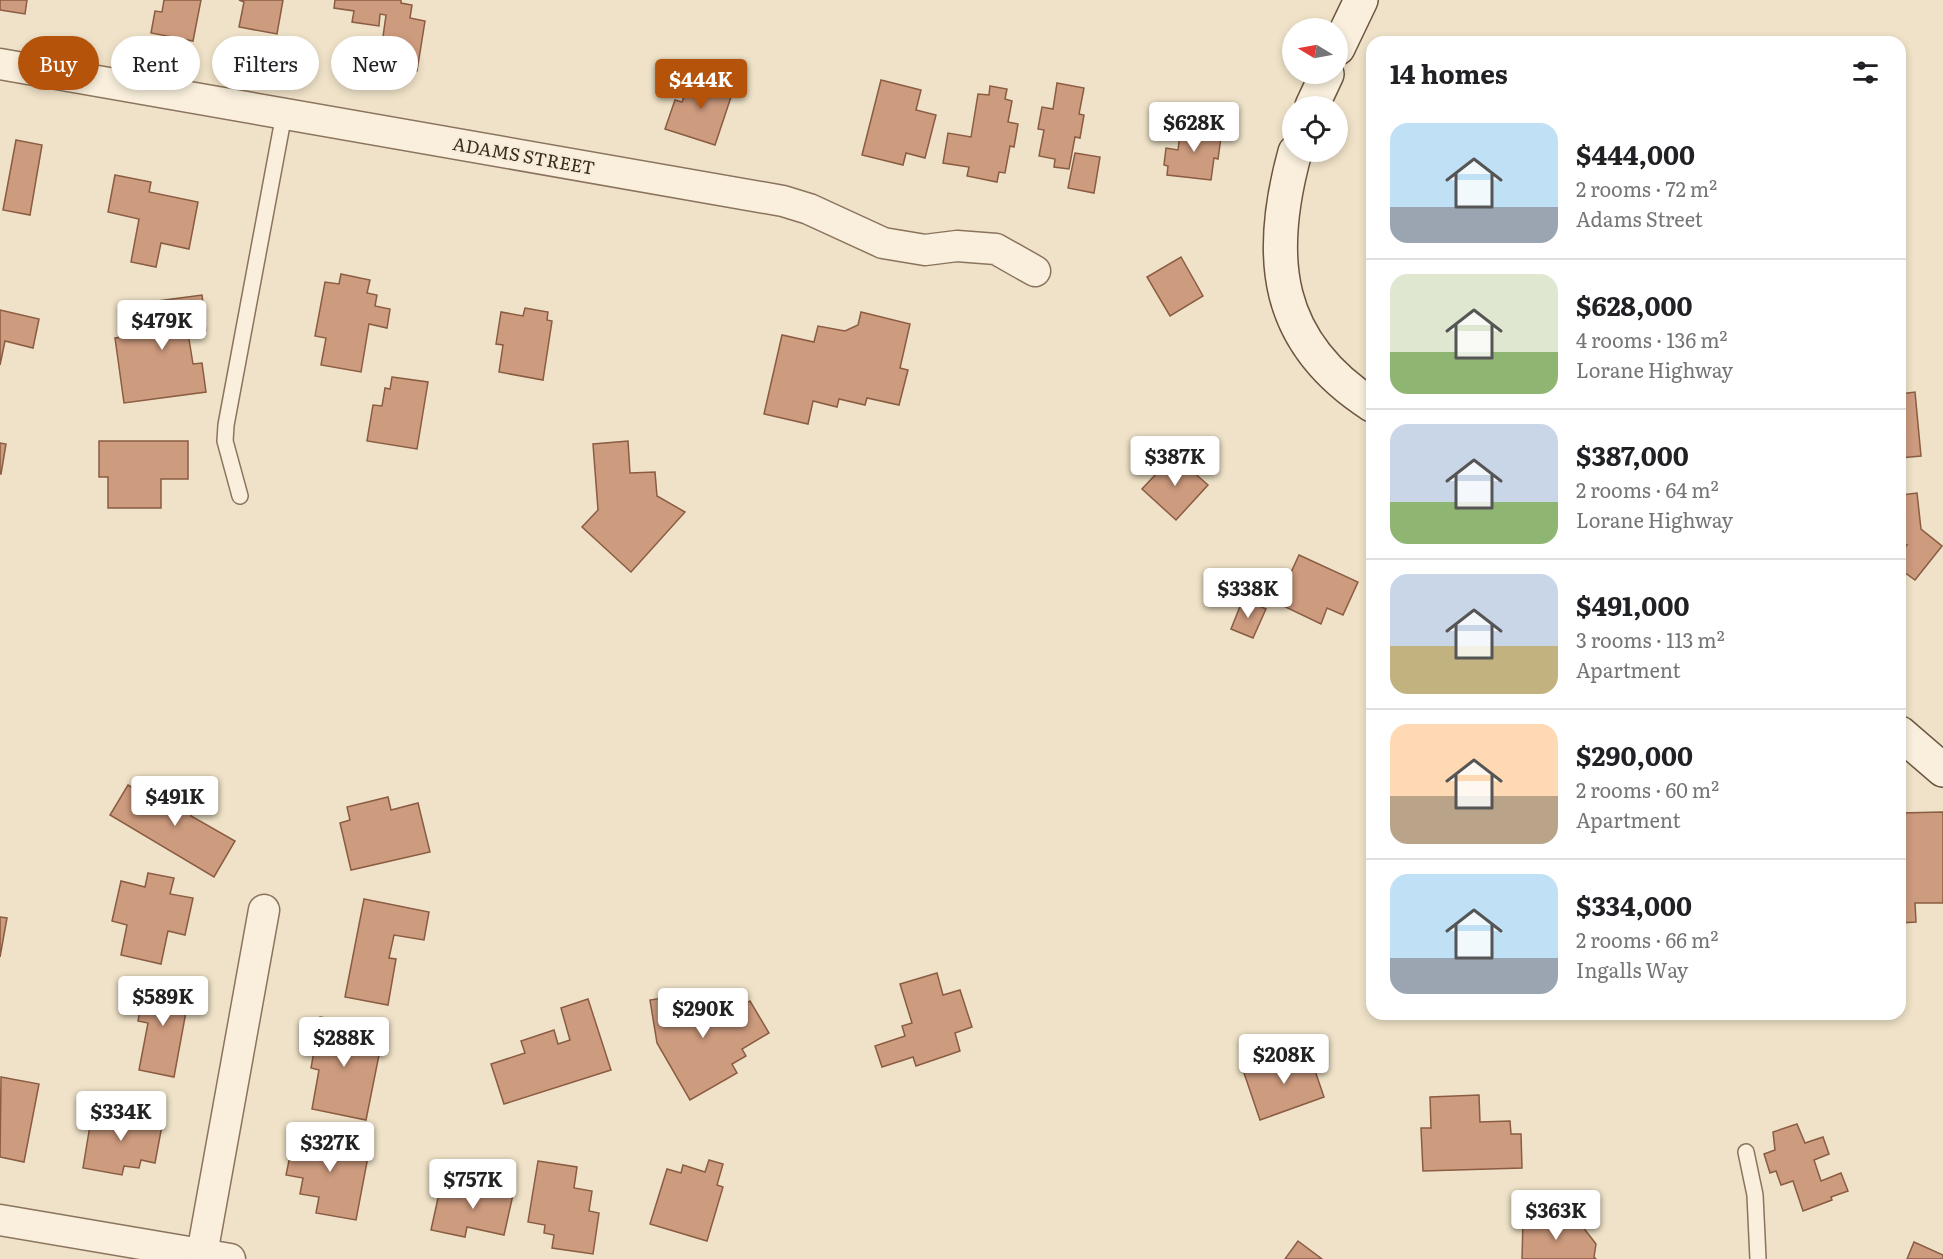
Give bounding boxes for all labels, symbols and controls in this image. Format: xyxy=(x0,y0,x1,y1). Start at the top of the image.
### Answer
north arrow xyxy=(1282,18,1348,84)
map controls xyxy=(1282,18,1348,162)
chip: Buy xyxy=(18,36,99,90)
chip: Rent xyxy=(111,36,200,90)
chip: Filters xyxy=(212,36,319,90)
chip: New xyxy=(331,36,418,90)
text: 14 homes xyxy=(1390,53,1508,92)
icon: filters xyxy=(1849,56,1882,89)
pin: $444K xyxy=(659,59,743,110)
text: $444K xyxy=(669,63,733,93)
button: locate xyxy=(1282,96,1348,162)
pin: $628K xyxy=(1152,102,1236,153)
text: $628K xyxy=(1163,106,1225,136)
street label: ADAMS STREET xyxy=(451,129,597,181)
text: $444,000 xyxy=(1576,134,1695,173)
icon: home xyxy=(1438,147,1510,219)
text: 2 rooms · 72 m² xyxy=(1576,173,1717,203)
text: Adams Street xyxy=(1576,203,1703,233)
text: $628,000 xyxy=(1576,285,1692,324)
icon: home xyxy=(1438,298,1510,370)
pin: $479K xyxy=(120,300,204,351)
text: $479K xyxy=(131,304,193,334)
text: 4 rooms · 136 m² xyxy=(1576,324,1727,354)
text: Lorane Highway xyxy=(1576,354,1733,384)
text: $387,000 xyxy=(1576,435,1689,474)
pin: $387K xyxy=(1133,436,1217,487)
text: $387K xyxy=(1144,440,1206,470)
icon: home xyxy=(1438,448,1510,520)
text: 2 rooms · 64 m² xyxy=(1576,474,1719,504)
text: Lorane Highway xyxy=(1576,504,1733,534)
pin: $338K xyxy=(1206,568,1290,619)
text: $338K xyxy=(1217,572,1279,602)
text: $491,000 xyxy=(1576,585,1689,624)
icon: home xyxy=(1438,598,1510,670)
text: 3 rooms · 113 m² xyxy=(1576,624,1725,654)
text: Apartment xyxy=(1576,654,1681,684)
text: $290,000 xyxy=(1576,735,1693,774)
icon: home xyxy=(1438,748,1510,820)
text: 2 rooms · 60 m² xyxy=(1576,774,1719,804)
pin: $491K xyxy=(133,776,217,827)
text: $491K xyxy=(145,780,205,810)
text: Apartment xyxy=(1576,804,1681,834)
text: $334,000 xyxy=(1576,885,1692,924)
icon: home xyxy=(1438,898,1510,970)
text: 2 rooms · 66 m² xyxy=(1576,924,1718,954)
text: Ingalls Way xyxy=(1576,954,1688,984)
pin: $589K xyxy=(121,976,205,1027)
text: $589K xyxy=(132,980,194,1010)
pin: $290K xyxy=(661,988,745,1039)
text: $290K xyxy=(672,992,734,1022)
pin: $288K xyxy=(302,1017,386,1068)
text: $288K xyxy=(313,1021,375,1051)
pin: $208K xyxy=(1242,1034,1326,1085)
text: $208K xyxy=(1253,1038,1315,1068)
pin: $334K xyxy=(79,1091,163,1142)
text: $334K xyxy=(90,1095,152,1125)
pin: $327K xyxy=(288,1122,372,1173)
text: $327K xyxy=(300,1126,360,1156)
pin: $757K xyxy=(431,1159,515,1210)
text: $757K xyxy=(443,1163,503,1193)
pin: $363K xyxy=(1514,1190,1598,1241)
text: $363K xyxy=(1525,1194,1587,1224)

